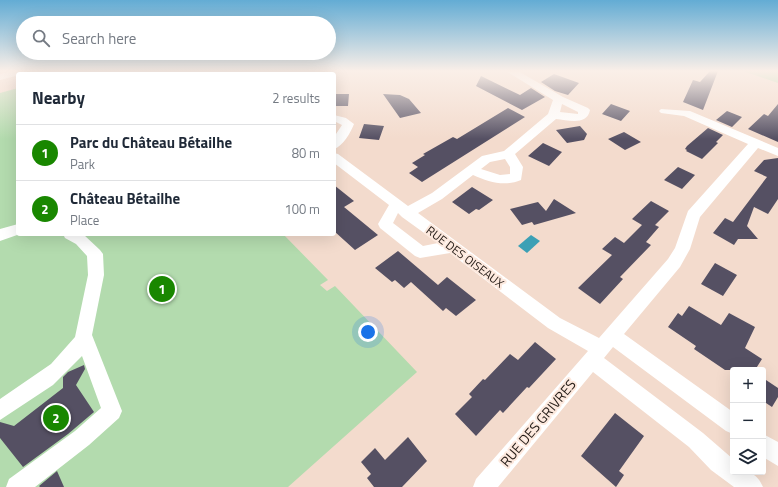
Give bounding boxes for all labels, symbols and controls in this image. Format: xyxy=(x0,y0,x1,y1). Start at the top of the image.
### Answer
search box xyxy=(16,16,336,60)
icon: search xyxy=(30,27,52,49)
text: Search here xyxy=(62,27,136,50)
text: Nearby xyxy=(32,85,85,111)
text: 2 results xyxy=(272,88,320,108)
text: Parc du Château Bétailhe xyxy=(70,131,232,154)
text: 1 xyxy=(41,143,49,163)
text: 80 m xyxy=(292,143,320,163)
text: Park xyxy=(70,154,95,174)
text: Château Bétailhe xyxy=(70,187,180,210)
text: 2 xyxy=(41,199,49,219)
text: 100 m xyxy=(284,199,320,219)
text: Place xyxy=(70,210,99,230)
street label: RUE DES OISEAUX xyxy=(422,221,509,292)
pin: 1 xyxy=(149,274,175,304)
your location xyxy=(358,322,378,342)
map controls xyxy=(730,367,766,475)
button: + xyxy=(730,367,766,403)
street label: RUE DES GRIVRES xyxy=(495,374,581,471)
pin: 2 xyxy=(43,403,69,433)
button: − xyxy=(730,403,766,439)
button: layers xyxy=(730,439,766,475)

